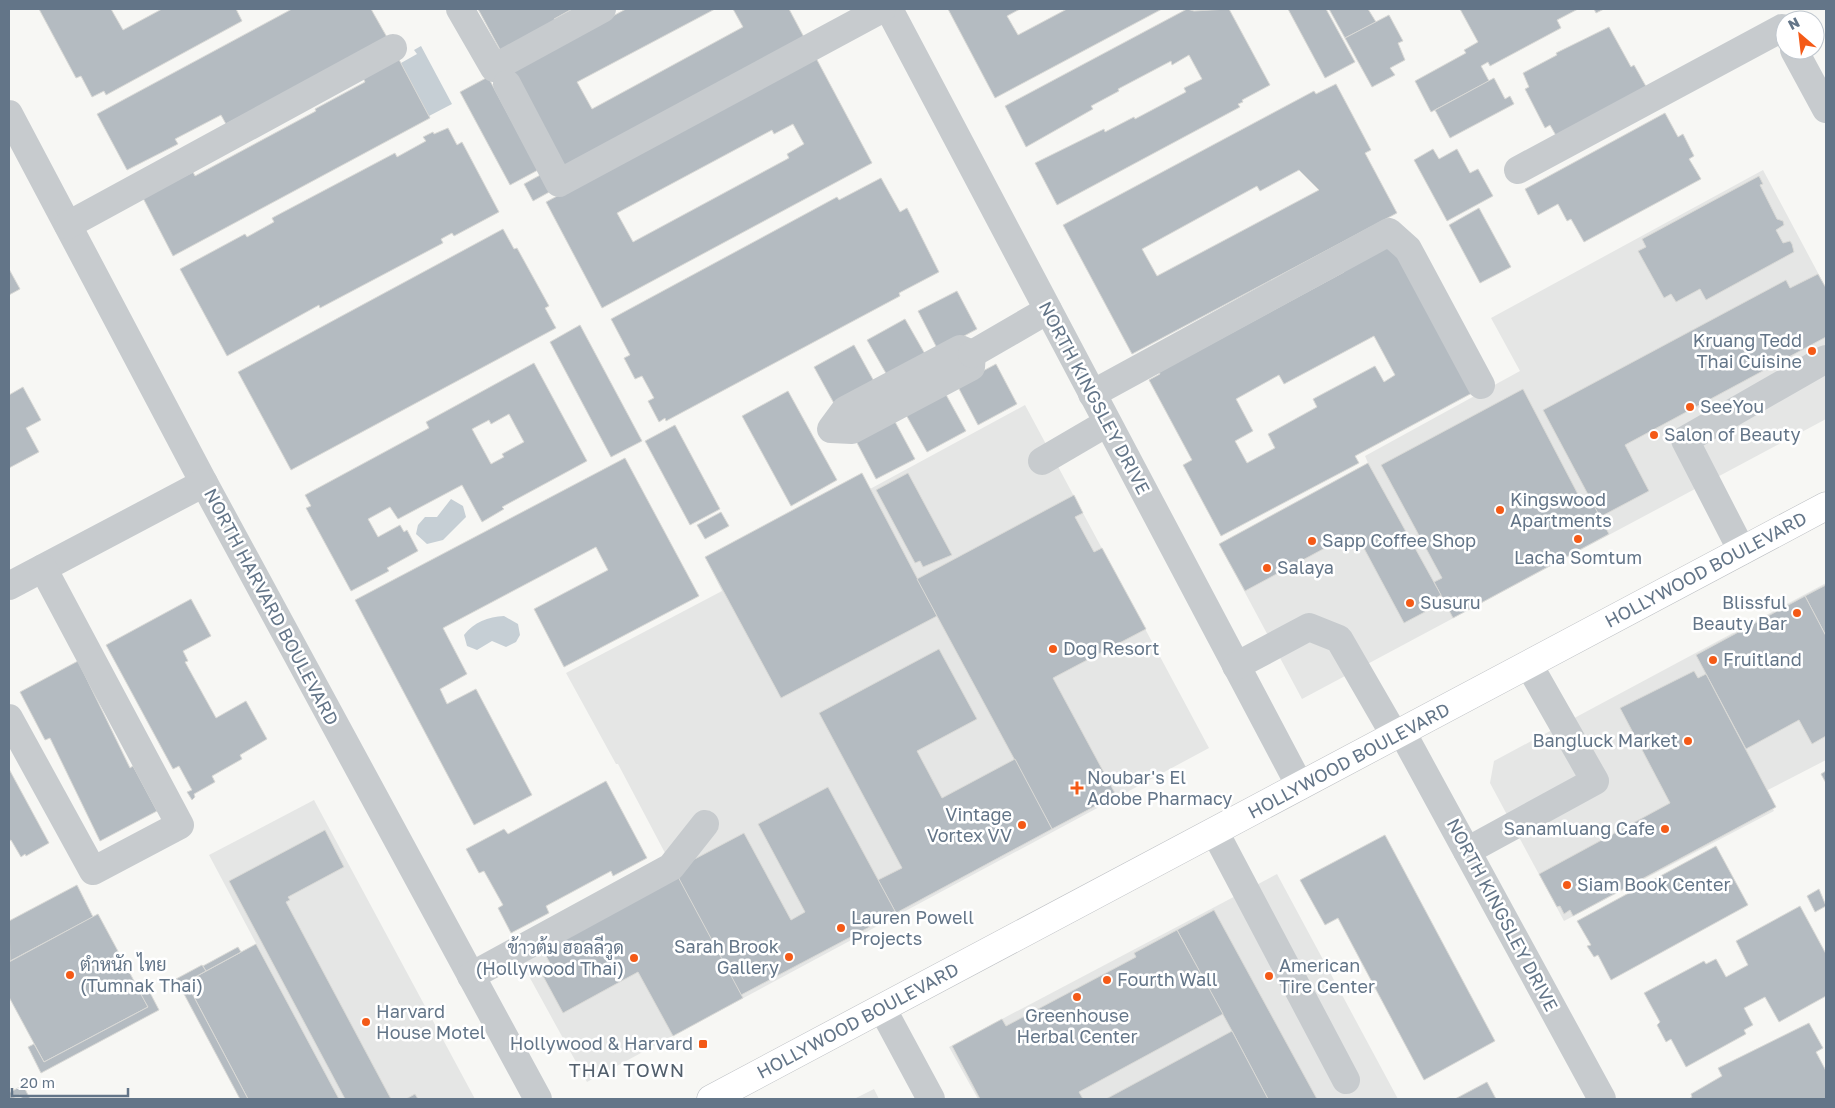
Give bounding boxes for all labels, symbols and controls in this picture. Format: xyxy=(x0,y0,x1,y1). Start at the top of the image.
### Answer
north arrow xyxy=(1775,10,1825,60)
text: N xyxy=(1785,13,1802,33)
street label: NORTH KINGSLEY DRIVE xyxy=(1035,297,1155,498)
place label: Kruang Tedd Thai Cuisine xyxy=(1693,329,1802,372)
marker: Kruang Tedd Thai Cuisine xyxy=(1806,345,1818,357)
place label: SeeYou xyxy=(1700,395,1764,417)
marker: SeeYou xyxy=(1684,401,1696,413)
place label: Salon of Beauty xyxy=(1664,423,1801,445)
marker: Salon of Beauty xyxy=(1648,429,1660,441)
street label: NORTH HARVARD BOULEVARD xyxy=(200,484,344,729)
place label: Kingswood Apartments xyxy=(1510,488,1612,531)
marker: Kingswood Apartments xyxy=(1494,504,1506,516)
street label: HOLLYWOOD BOULEVARD xyxy=(1601,507,1810,632)
place label: Sapp Coffee Shop xyxy=(1322,529,1476,551)
marker: Lacha Somtum xyxy=(1572,533,1584,545)
marker: Sapp Coffee Shop xyxy=(1306,535,1318,547)
place label: Lacha Somtum xyxy=(1514,546,1642,568)
place label: Salaya xyxy=(1277,556,1334,578)
marker: Salaya xyxy=(1261,562,1273,574)
place label: Susuru xyxy=(1420,591,1481,613)
place label: Blissful Beauty Bar xyxy=(1692,591,1787,634)
marker: Susuru xyxy=(1404,597,1416,609)
marker: Blissful Beauty Bar xyxy=(1791,607,1803,619)
place label: Dog Resort xyxy=(1063,637,1159,659)
marker: Dog Resort xyxy=(1047,643,1059,655)
place label: Fruitland xyxy=(1723,648,1802,670)
marker: Fruitland xyxy=(1707,654,1719,666)
street label: HOLLYWOOD BOULEVARD xyxy=(1244,698,1453,823)
place label: Bangluck Market xyxy=(1532,729,1678,751)
marker: Bangluck Market xyxy=(1682,735,1694,747)
place label: Noubar's El Adobe Pharmacy xyxy=(1087,766,1232,809)
marker: Noubar's El Adobe Pharmacy xyxy=(1071,782,1083,794)
place label: Vintage Vortex VV xyxy=(927,803,1012,846)
street label: NORTH KINGSLEY DRIVE xyxy=(1443,814,1563,1015)
place label: Sanamluang Cafe xyxy=(1503,817,1655,839)
marker: Vintage Vortex VV xyxy=(1016,819,1028,831)
marker: Sanamluang Cafe xyxy=(1659,823,1671,835)
place label: Siam Book Center xyxy=(1577,873,1731,895)
marker: Siam Book Center xyxy=(1561,879,1573,891)
place label: Lauren Powell Projects xyxy=(851,906,974,949)
marker: Lauren Powell Projects xyxy=(835,922,847,934)
place label: ข้าวต้ม ฮอลลีวูด (Hollywood Thai) xyxy=(475,935,624,979)
place label: Sarah Brook Gallery xyxy=(674,935,779,978)
marker: Sarah Brook Gallery xyxy=(783,951,795,963)
place label: ตำหนัก ไทย (Tumnak Thai) xyxy=(80,952,203,996)
marker: ข้าวต้ม ฮอลลีวูด (Hollywood Thai) xyxy=(628,952,640,964)
place label: American Tire Center xyxy=(1279,954,1375,997)
street label: HOLLYWOOD BOULEVARD xyxy=(753,958,962,1083)
place label: Fourth Wall xyxy=(1117,968,1218,990)
marker: ตำหนัก ไทย (Tumnak Thai) xyxy=(64,969,76,981)
marker: American Tire Center xyxy=(1263,970,1275,982)
marker: Fourth Wall xyxy=(1101,974,1113,986)
marker: Greenhouse Herbal Center xyxy=(1071,991,1083,1003)
place label: Harvard House Motel xyxy=(376,1000,486,1043)
place label: Greenhouse Herbal Center xyxy=(1017,1004,1137,1047)
marker: Harvard House Motel xyxy=(360,1016,372,1028)
place label: Hollywood & Harvard xyxy=(510,1032,693,1054)
marker: Hollywood & Harvard xyxy=(697,1038,709,1050)
district label: THAI TOWN xyxy=(569,1058,685,1081)
scale bar xyxy=(12,1066,129,1098)
text: 20 m xyxy=(20,1073,55,1091)

